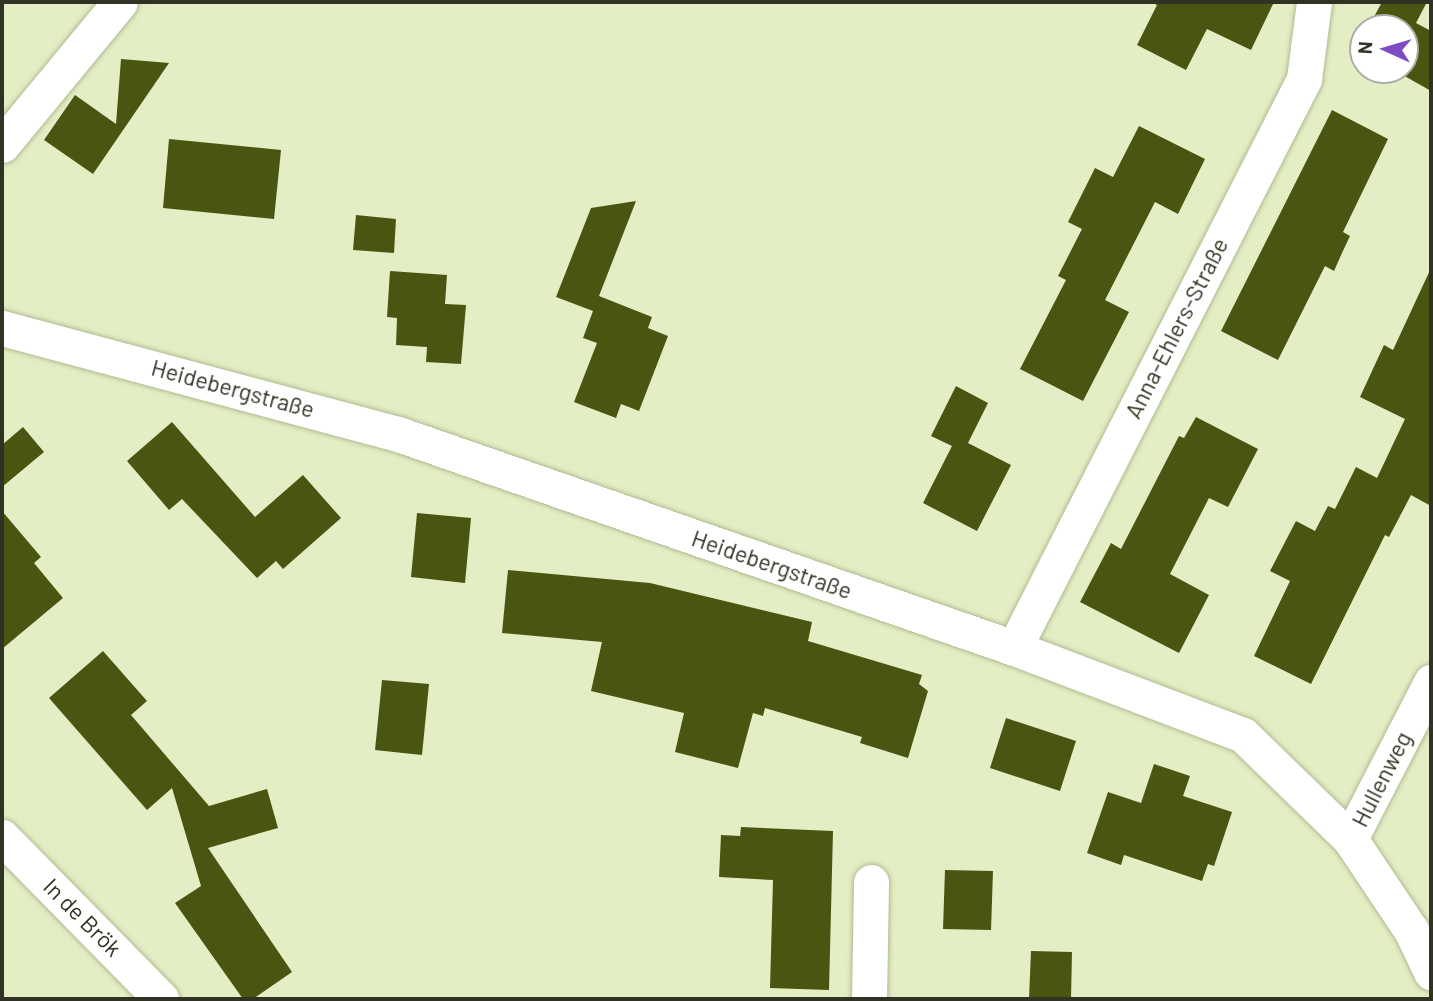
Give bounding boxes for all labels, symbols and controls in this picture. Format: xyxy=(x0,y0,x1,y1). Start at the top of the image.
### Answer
north arrow xyxy=(1349,14,1419,84)
text: N xyxy=(1353,41,1376,55)
street label: Anna-Ehlers-Straße xyxy=(1119,233,1233,423)
street label: Heidebergstraße xyxy=(149,353,317,423)
street label: Heidebergstraße xyxy=(688,524,856,604)
street label: Hullenweg xyxy=(1345,727,1417,831)
street label: In de Brök xyxy=(38,872,128,962)

